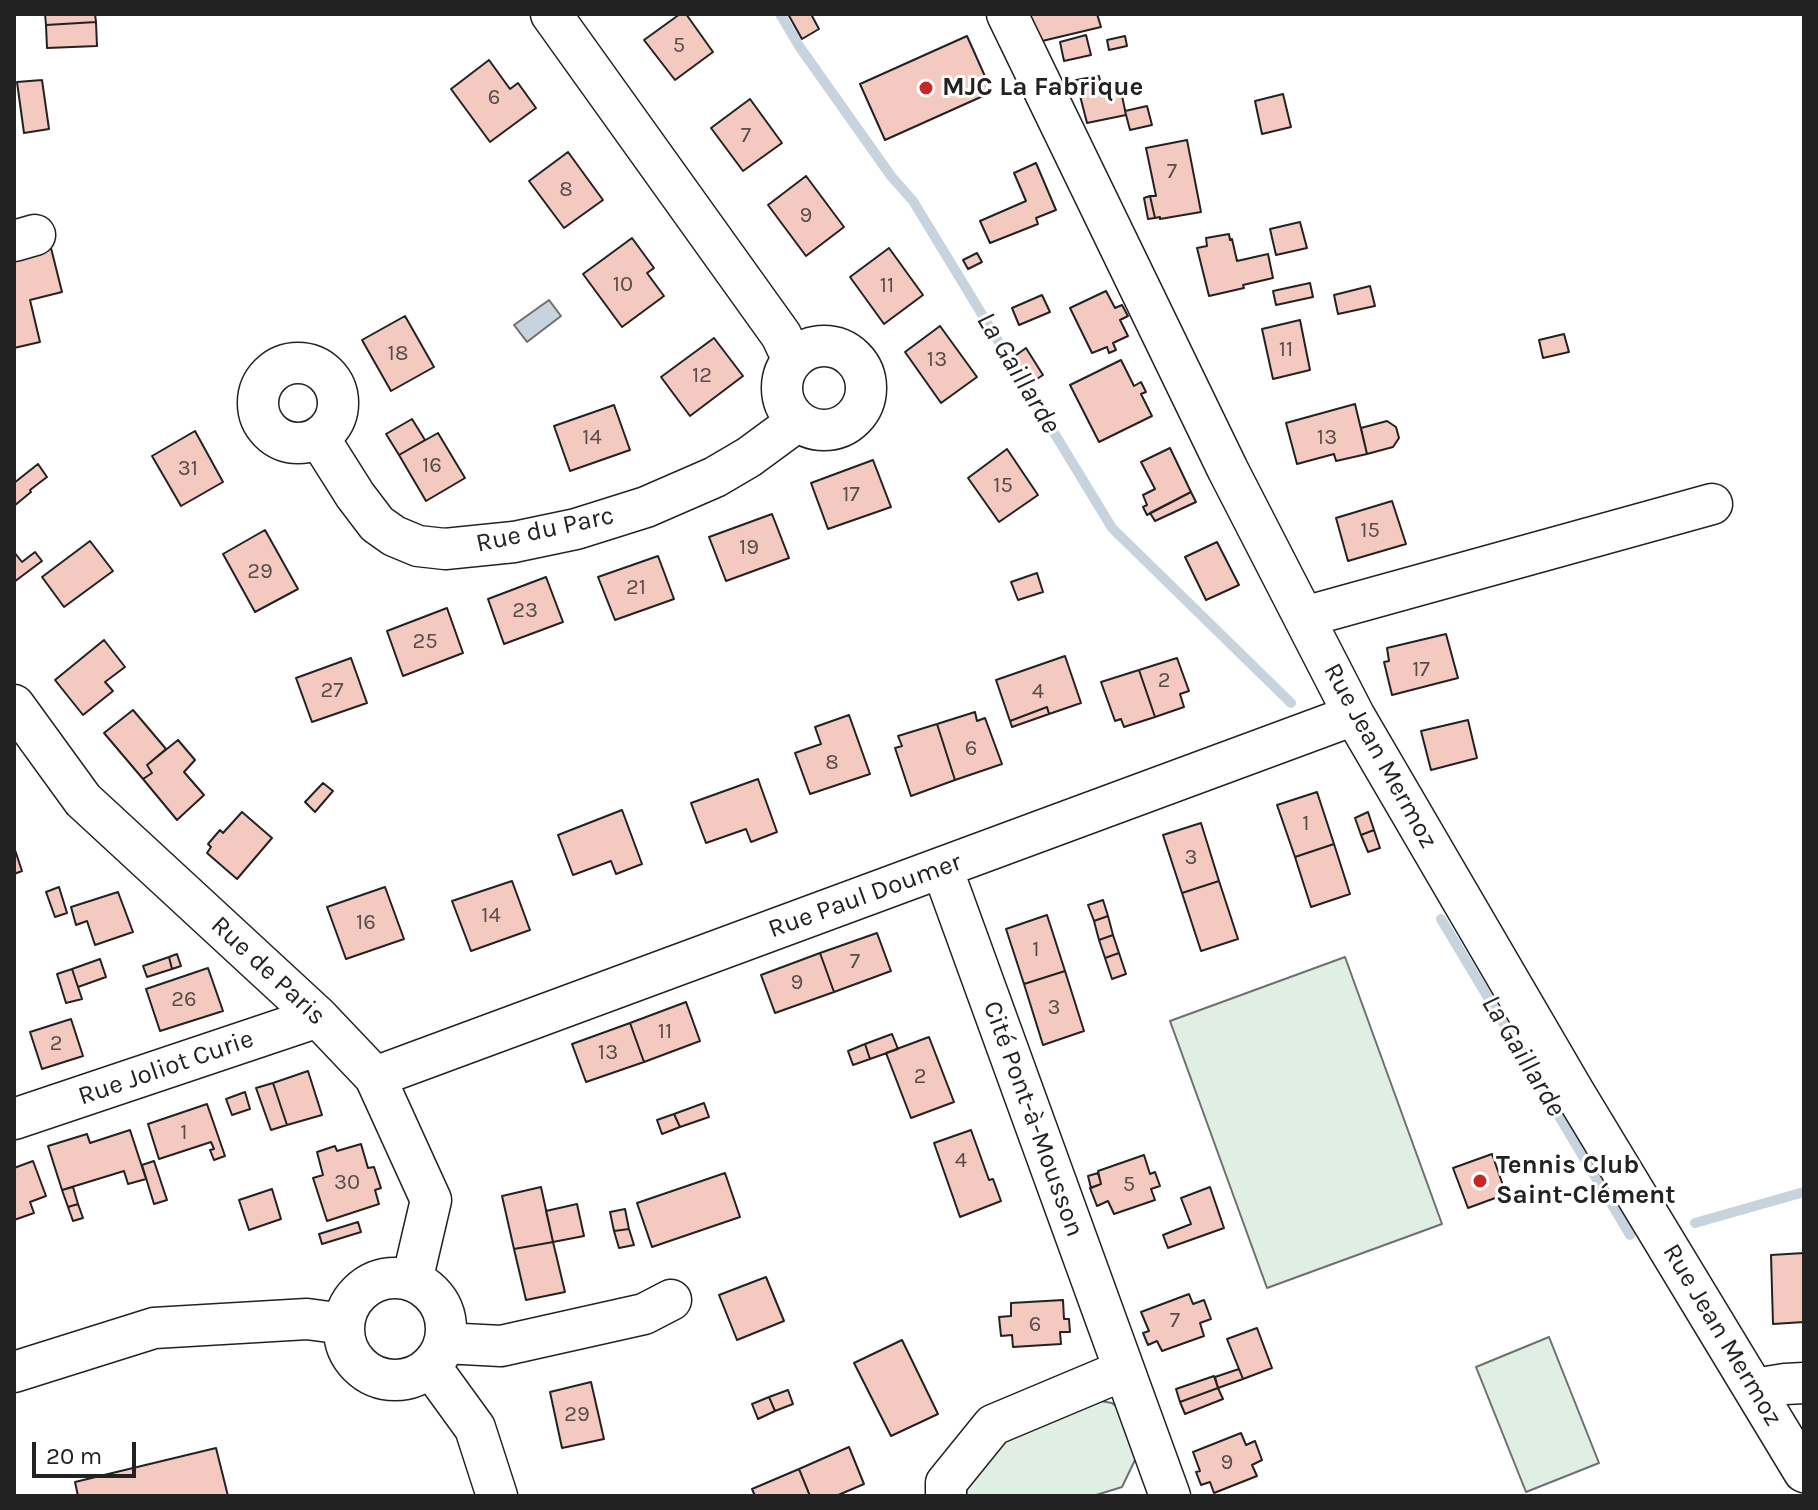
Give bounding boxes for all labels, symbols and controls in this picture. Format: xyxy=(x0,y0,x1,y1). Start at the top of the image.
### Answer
house number: 5 xyxy=(673,33,685,59)
place label: MJC La Fabrique xyxy=(942,72,1143,104)
marker: MJC La Fabrique xyxy=(917,79,935,97)
house number: 6 xyxy=(488,85,500,111)
house number: 7 xyxy=(741,123,751,149)
house number: 7 xyxy=(1167,159,1177,185)
house number: 8 xyxy=(559,177,573,203)
house number: 9 xyxy=(800,203,812,229)
house number: 10 xyxy=(613,272,633,298)
house number: 11 xyxy=(880,273,894,299)
water label: La Gaillarde xyxy=(969,306,1067,440)
house number: 11 xyxy=(1279,337,1293,363)
house number: 18 xyxy=(388,341,408,367)
house number: 13 xyxy=(927,347,947,373)
house number: 12 xyxy=(692,363,712,389)
house number: 14 xyxy=(582,425,602,451)
house number: 13 xyxy=(1317,425,1337,451)
house number: 16 xyxy=(422,453,442,479)
house number: 31 xyxy=(178,456,198,482)
house number: 15 xyxy=(993,473,1013,499)
house number: 17 xyxy=(842,482,860,508)
street label: Rue du Parc xyxy=(473,500,617,560)
house number: 15 xyxy=(1360,518,1380,544)
house number: 19 xyxy=(739,535,759,561)
house number: 29 xyxy=(247,559,273,585)
house number: 21 xyxy=(626,575,646,601)
house number: 23 xyxy=(512,598,538,624)
house number: 25 xyxy=(412,629,438,655)
house number: 17 xyxy=(1412,657,1430,683)
street label: Rue Jean Mermoz xyxy=(1316,658,1444,854)
house number: 2 xyxy=(1158,668,1170,694)
house number: 27 xyxy=(320,678,344,704)
house number: 4 xyxy=(1032,679,1044,705)
house number: 6 xyxy=(965,736,977,762)
house number: 8 xyxy=(825,750,839,776)
house number: 1 xyxy=(1302,811,1310,837)
house number: 3 xyxy=(1185,845,1197,871)
street label: Rue Paul Doumer xyxy=(764,847,966,945)
house number: 14 xyxy=(481,903,501,929)
street label: Rue de Paris xyxy=(204,910,332,1032)
house number: 16 xyxy=(356,910,376,936)
house number: 1 xyxy=(1032,937,1040,963)
house number: 7 xyxy=(850,949,860,975)
house number: 9 xyxy=(791,970,803,996)
house number: 26 xyxy=(171,987,197,1013)
water label: La Gaillarde xyxy=(1474,989,1572,1123)
house number: 3 xyxy=(1048,995,1060,1021)
street label: Cité Pont-à-Mousson xyxy=(976,997,1090,1241)
house number: 11 xyxy=(658,1019,672,1045)
street label: Rue Joliot Curie xyxy=(74,1023,258,1113)
house number: 2 xyxy=(50,1031,62,1057)
house number: 13 xyxy=(598,1040,618,1066)
house number: 2 xyxy=(914,1064,926,1090)
house number: 1 xyxy=(180,1120,188,1146)
house number: 4 xyxy=(955,1148,967,1174)
place label: Tennis Club Saint-Clément xyxy=(1496,1150,1676,1212)
house number: 30 xyxy=(334,1170,360,1196)
house number: 5 xyxy=(1123,1172,1135,1198)
marker: Tennis Club Saint-Clément xyxy=(1471,1172,1489,1190)
street label: Rue Jean Mermoz xyxy=(1655,1238,1789,1432)
house number: 7 xyxy=(1170,1308,1180,1334)
house number: 6 xyxy=(1029,1312,1041,1338)
house number: 29 xyxy=(564,1402,590,1428)
scale bar xyxy=(36,1426,140,1476)
text: 20 m xyxy=(46,1442,102,1470)
house number: 9 xyxy=(1221,1450,1233,1476)

